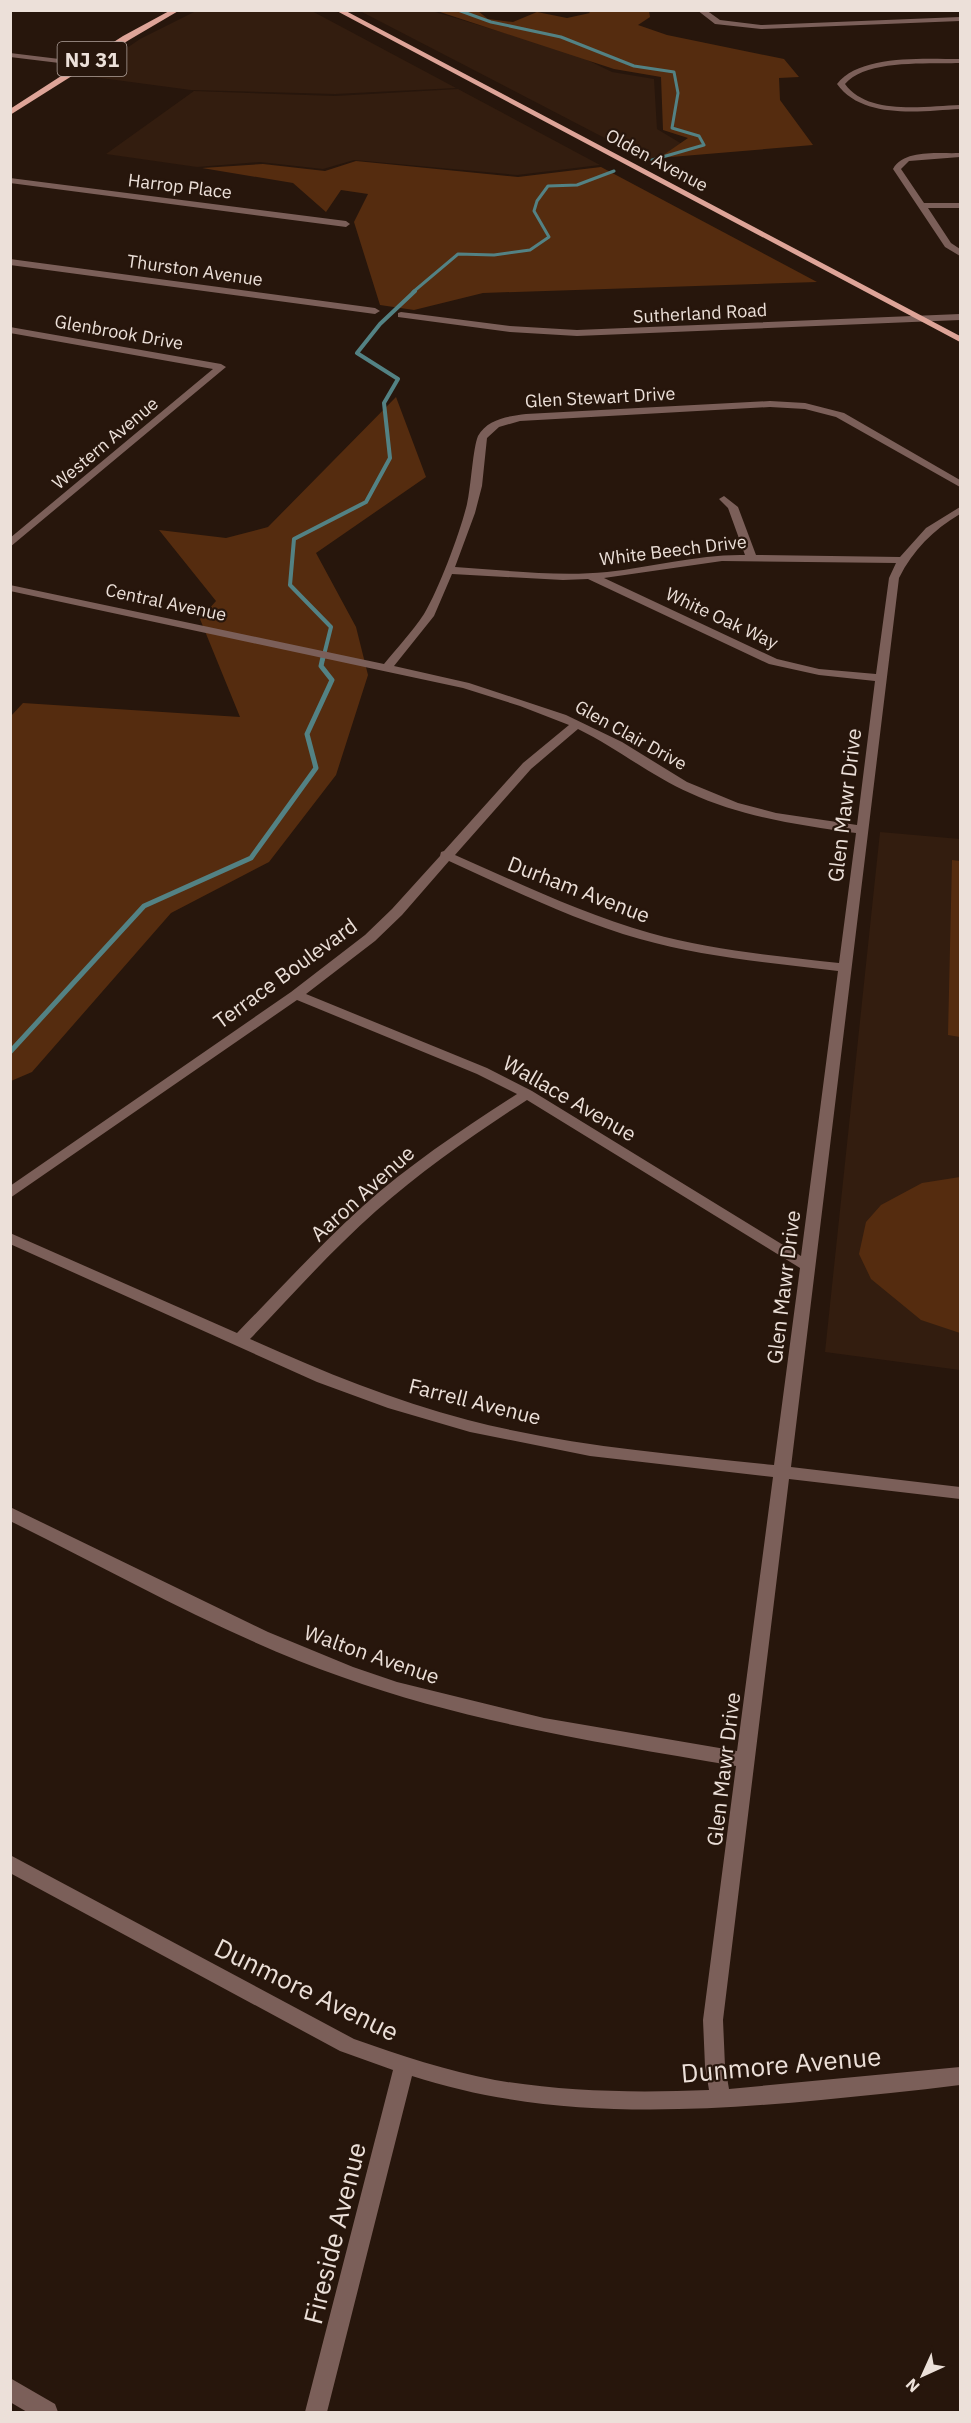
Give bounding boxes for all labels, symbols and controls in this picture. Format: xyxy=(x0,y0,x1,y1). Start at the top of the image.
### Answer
road number: NJ 31 xyxy=(58,42,127,76)
street label: Olden Avenue xyxy=(602,123,712,197)
street label: Harrop Place xyxy=(127,168,233,204)
street label: Thurston Avenue xyxy=(126,249,264,291)
street label: Sutherland Road xyxy=(632,298,768,328)
street label: Glenbrook Drive xyxy=(53,309,185,355)
street label: Glen Stewart Drive xyxy=(524,382,676,412)
street label: Western Avenue xyxy=(47,392,163,494)
street label: White Beech Drive xyxy=(598,530,748,570)
street label: Central Avenue xyxy=(103,578,229,626)
street label: White Oak Way xyxy=(662,582,782,654)
street label: Glen Clair Drive xyxy=(571,695,691,775)
street label: Glen Mawr Drive xyxy=(821,727,867,883)
street label: Durham Avenue xyxy=(504,849,654,929)
street label: Terrace Boulevard xyxy=(208,911,362,1035)
street label: Wallace Avenue xyxy=(498,1049,642,1147)
street label: Aaron Avenue xyxy=(304,1139,420,1247)
street label: Glen Mawr Drive xyxy=(760,1209,806,1365)
street label: Farrell Avenue xyxy=(406,1371,544,1431)
street label: Walton Avenue xyxy=(301,1618,443,1690)
street label: Glen Mawr Drive xyxy=(700,1691,746,1847)
street label: Dunmore Avenue xyxy=(209,1930,405,2048)
street label: Dunmore Avenue xyxy=(679,2038,883,2090)
street label: Fireside Avenue xyxy=(295,2139,373,2327)
north arrow xyxy=(893,2345,953,2405)
text: N xyxy=(901,2374,924,2397)

